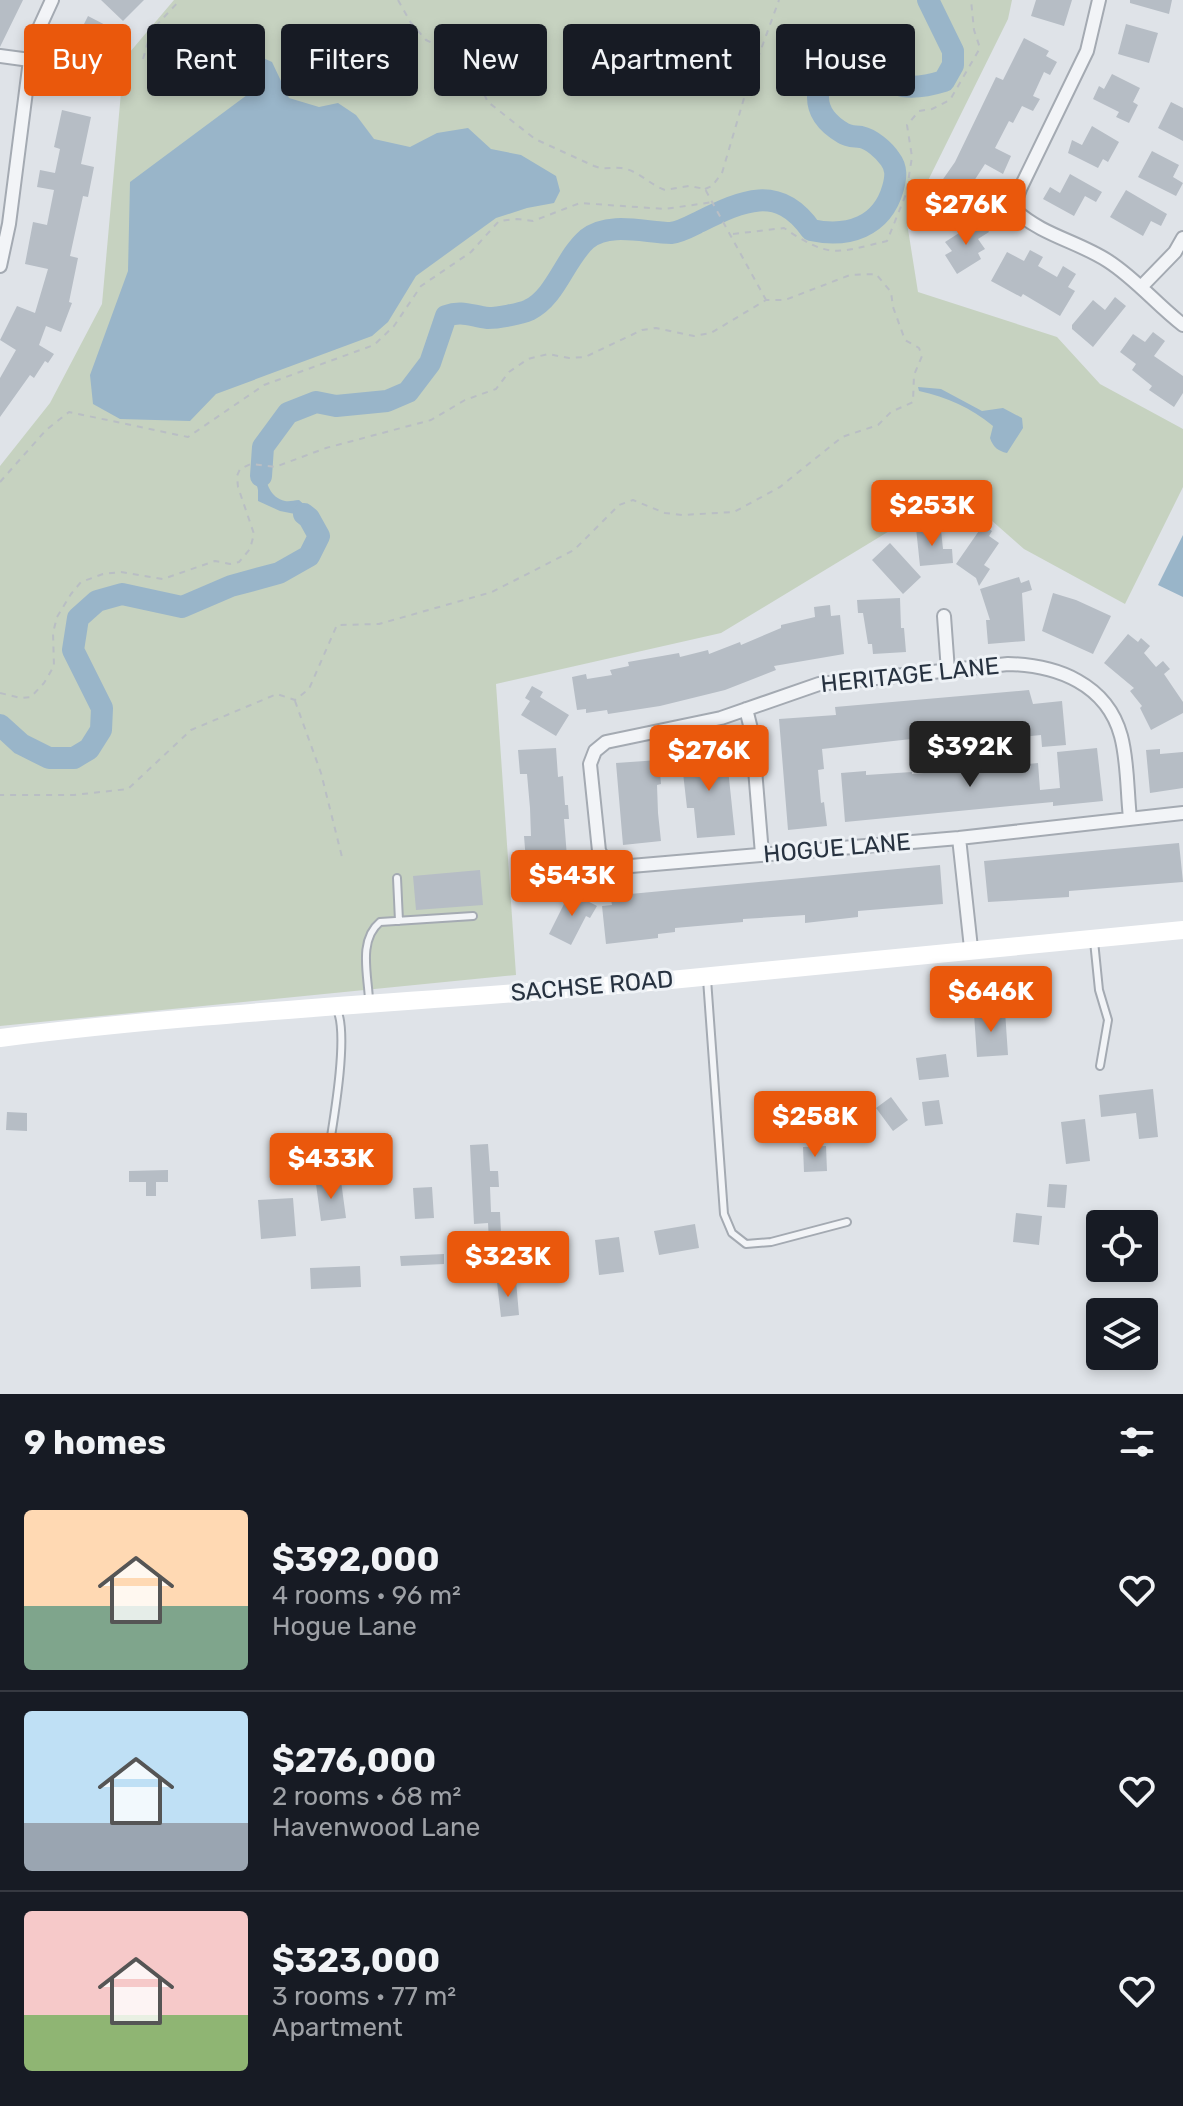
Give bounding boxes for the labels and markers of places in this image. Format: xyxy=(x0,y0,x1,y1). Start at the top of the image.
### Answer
pin: $276K xyxy=(910,179,1022,247)
pin: $253K xyxy=(876,480,988,548)
pin: $392K xyxy=(914,721,1026,789)
pin: $276K xyxy=(653,725,765,793)
pin: $543K xyxy=(516,850,628,918)
pin: $646K xyxy=(935,966,1047,1034)
pin: $258K xyxy=(759,1091,871,1159)
pin: $433K xyxy=(275,1133,387,1201)
pin: $323K xyxy=(452,1231,564,1299)

